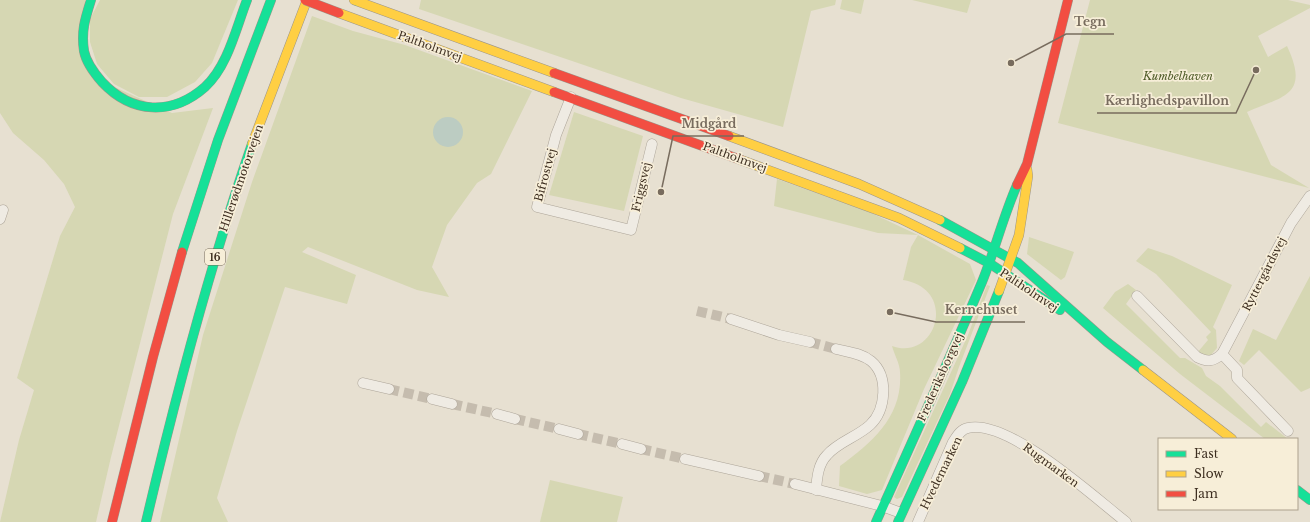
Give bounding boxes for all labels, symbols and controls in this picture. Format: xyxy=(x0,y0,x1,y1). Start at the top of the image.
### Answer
callout: Tegn xyxy=(1066,10,1114,34)
text: Tegn xyxy=(1074,14,1106,29)
street label: Paltholmvej xyxy=(396,28,464,64)
park label: Kumbelhaven xyxy=(1142,69,1213,83)
callout: Kærlighedspavillon xyxy=(1097,89,1236,113)
text: Kærlighedspavillon xyxy=(1105,93,1229,108)
callout: Midgård xyxy=(673,112,744,136)
text: Midgård xyxy=(682,116,737,131)
street label: Hillerødmotorvejen xyxy=(216,122,266,234)
street label: Paltholmvej xyxy=(701,139,769,175)
street label: Bifrostvej xyxy=(531,147,559,203)
street label: Friggsvej xyxy=(629,161,653,213)
street label: Ryttergårdsvej xyxy=(1239,235,1289,313)
road number: 16 xyxy=(205,249,225,265)
street label: Paltholmvej xyxy=(997,265,1061,315)
callout: Kernehuset xyxy=(936,298,1025,322)
text: Kernehuset xyxy=(945,302,1018,317)
street label: Frederiksborgvej xyxy=(914,331,966,423)
street label: Hvedemarken xyxy=(917,434,965,512)
legend xyxy=(1158,438,1298,510)
street label: Rugmarken xyxy=(1020,440,1082,490)
text: Fast xyxy=(1194,446,1219,461)
text: Slow xyxy=(1194,466,1224,481)
text: Jam xyxy=(1192,486,1218,501)

